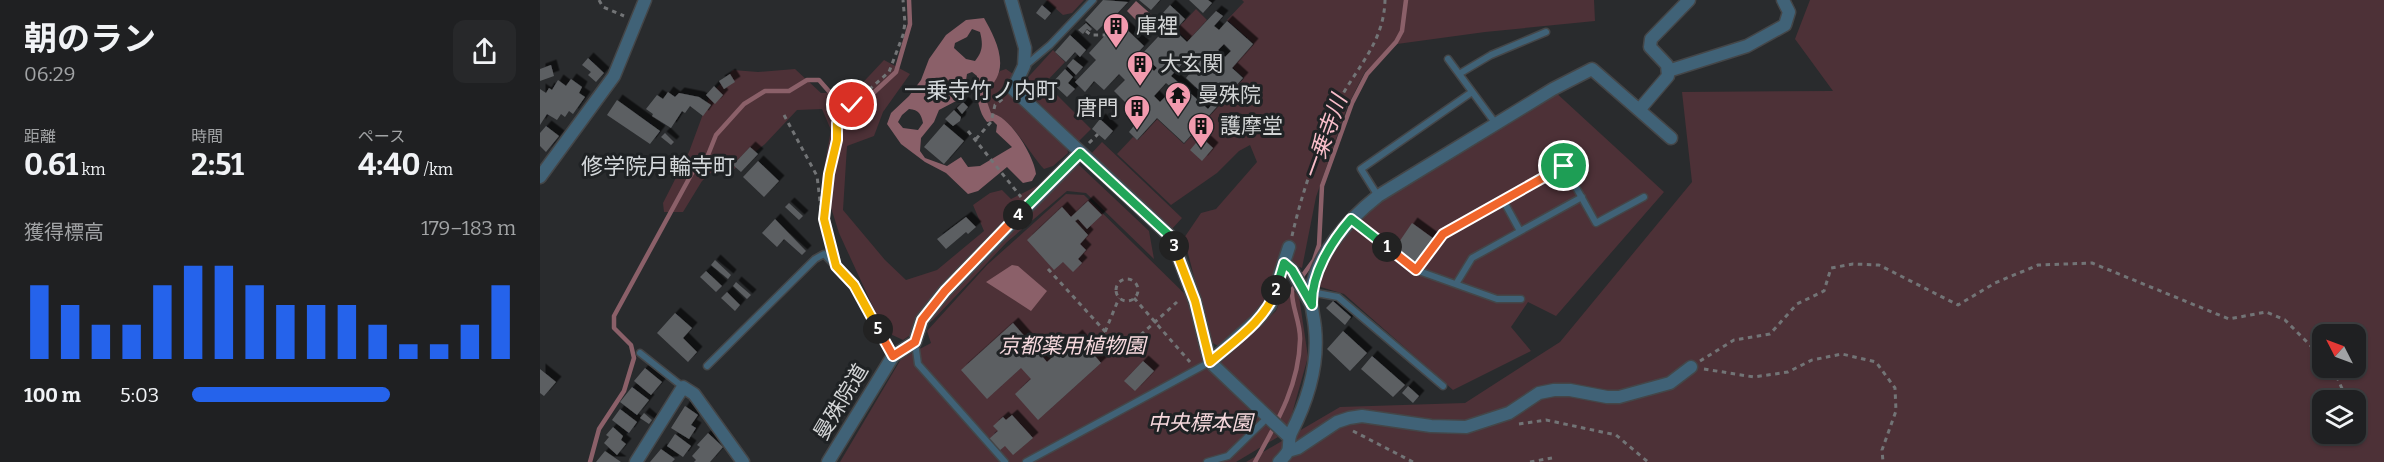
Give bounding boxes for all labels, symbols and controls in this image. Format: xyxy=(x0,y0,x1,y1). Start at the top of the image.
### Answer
building icon: 庫裡 xyxy=(1101,11,1131,49)
place label: 庫裡 xyxy=(1136,13,1178,39)
text: 朝のラン xyxy=(24,19,156,59)
button: share xyxy=(453,20,516,83)
building icon: 大玄関 xyxy=(1125,49,1155,87)
place label: 大玄関 xyxy=(1160,51,1223,77)
text: 06:29 xyxy=(24,62,75,86)
district label: 一乗寺竹ノ内町 xyxy=(904,77,1058,104)
pin xyxy=(826,79,877,130)
temple icon: 曼殊院 xyxy=(1163,80,1193,118)
place label: 曼殊院 xyxy=(1198,82,1261,108)
icon: check xyxy=(835,88,868,121)
water label: 一乗寺川 xyxy=(1297,89,1353,183)
building icon: 唐門 xyxy=(1122,93,1152,131)
place label: 唐門 xyxy=(1076,95,1118,121)
building icon: 護摩堂 xyxy=(1186,111,1216,149)
place label: 護摩堂 xyxy=(1220,113,1283,139)
text: 距離 xyxy=(24,127,56,146)
text: 時間 xyxy=(191,127,223,146)
text: ペース xyxy=(358,127,405,146)
pin xyxy=(1538,140,1589,191)
text: 0.61 xyxy=(24,147,78,183)
text: 2:51 xyxy=(191,147,244,183)
text: 4:40 xyxy=(358,147,421,183)
icon: arrive xyxy=(1547,149,1580,182)
district label: 修学院月輪寺町 xyxy=(581,153,735,180)
text: km xyxy=(78,160,106,179)
text: /km xyxy=(421,160,453,179)
pin: 4 xyxy=(1003,200,1033,230)
text: 4 xyxy=(1013,205,1023,224)
text: 179–183 m xyxy=(421,216,516,240)
text: 獲得標高 xyxy=(24,220,104,244)
pin: 3 xyxy=(1159,231,1189,261)
pin: 1 xyxy=(1372,232,1402,262)
text: 3 xyxy=(1169,236,1179,255)
text: 1 xyxy=(1384,237,1390,256)
pin: 2 xyxy=(1261,275,1291,305)
text: 2 xyxy=(1271,280,1281,299)
pin: 5 xyxy=(863,314,893,344)
text: 5 xyxy=(874,319,882,338)
north arrow xyxy=(2312,324,2366,378)
map controls xyxy=(2312,324,2366,444)
park label: 京都薬用植物園 xyxy=(999,333,1148,359)
street label: 曼殊院道 xyxy=(808,359,874,445)
text: 100 m xyxy=(24,383,81,407)
text: 5:03 xyxy=(120,383,159,407)
button: layers xyxy=(2312,390,2366,444)
park label: 中央標本園 xyxy=(1148,410,1255,436)

